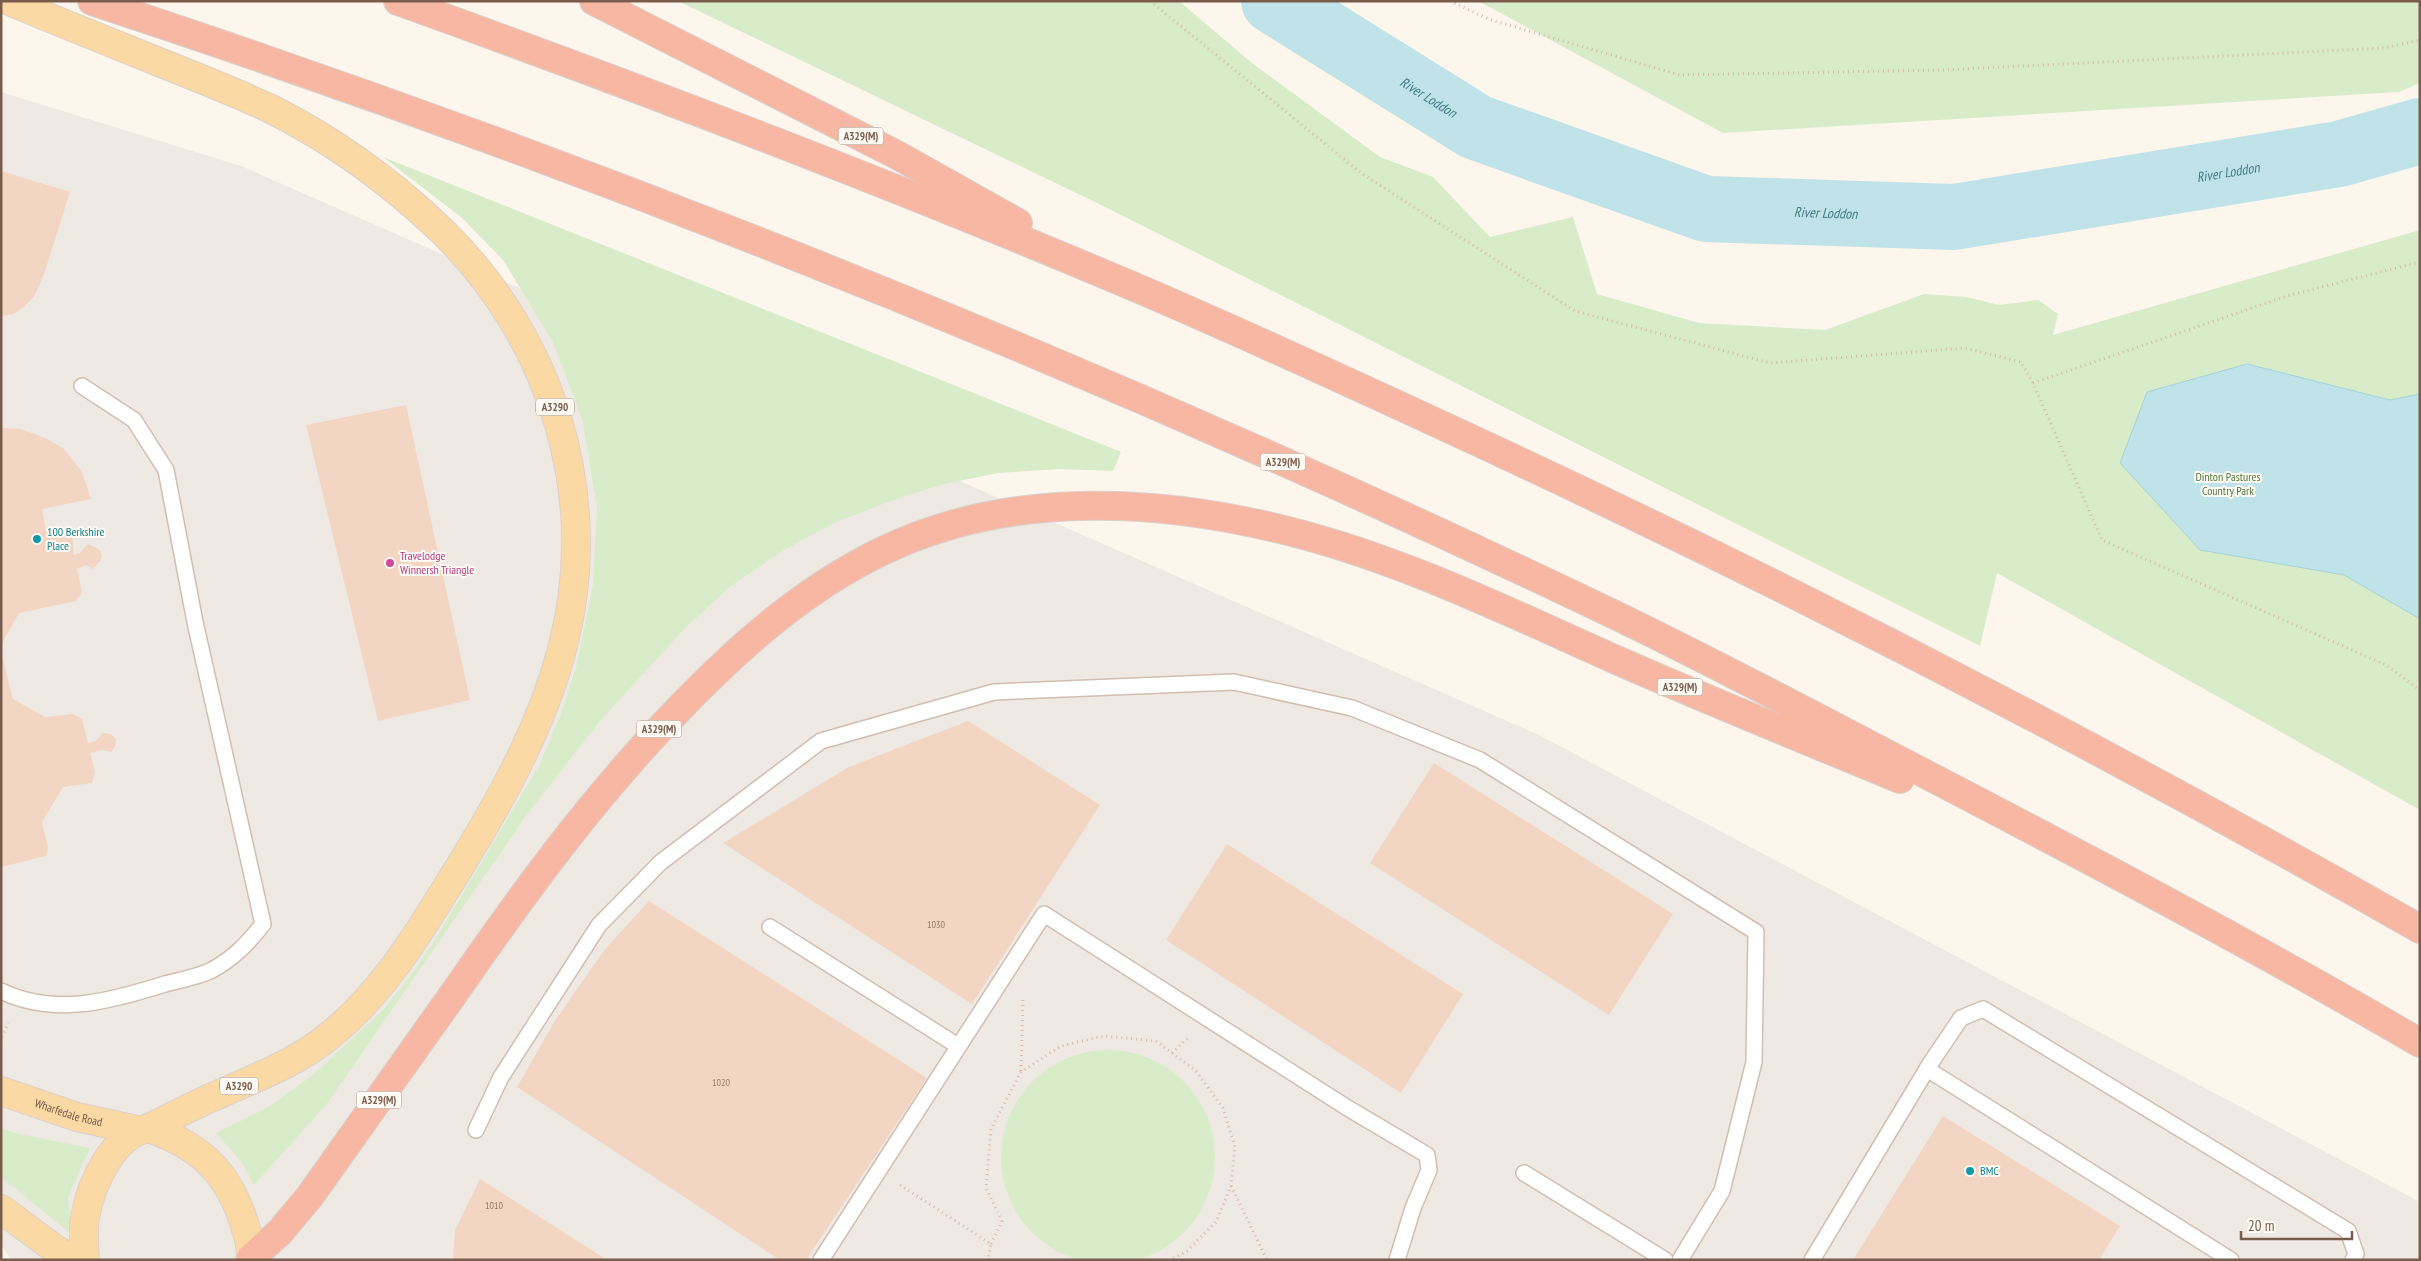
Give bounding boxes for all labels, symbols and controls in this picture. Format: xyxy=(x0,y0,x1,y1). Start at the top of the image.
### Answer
water label: River Loddon xyxy=(1397,73,1461,122)
road number: A329(M) xyxy=(838,128,884,144)
water label: River Loddon xyxy=(2195,158,2262,186)
water label: River Loddon xyxy=(1794,203,1859,223)
road number: A3290 xyxy=(536,398,574,416)
road number: A329(M) xyxy=(1260,454,1306,471)
park label: Dinton Pastures Country Park xyxy=(2195,469,2261,498)
place label: 100 Berkshire Place xyxy=(47,524,105,553)
marker: 100 Berkshire Place xyxy=(31,533,43,545)
place label: Travelodge Winnersh Triangle xyxy=(400,548,474,577)
marker: Travelodge Winnersh Triangle xyxy=(384,557,396,569)
road number: A329(M) xyxy=(1658,679,1702,696)
road number: A329(M) xyxy=(636,721,682,738)
house number: 1030 xyxy=(927,918,946,931)
house number: 1020 xyxy=(712,1076,731,1089)
road number: A3290 xyxy=(220,1078,258,1094)
road number: A329(M) xyxy=(356,1092,402,1108)
street label: Wharfedale Road xyxy=(33,1095,104,1129)
place label: BMC xyxy=(1980,1163,1999,1178)
marker: BMC xyxy=(1964,1165,1976,1177)
house number: 1010 xyxy=(485,1199,504,1212)
scale bar xyxy=(2241,1208,2352,1240)
text: 20 m xyxy=(2248,1216,2274,1235)

